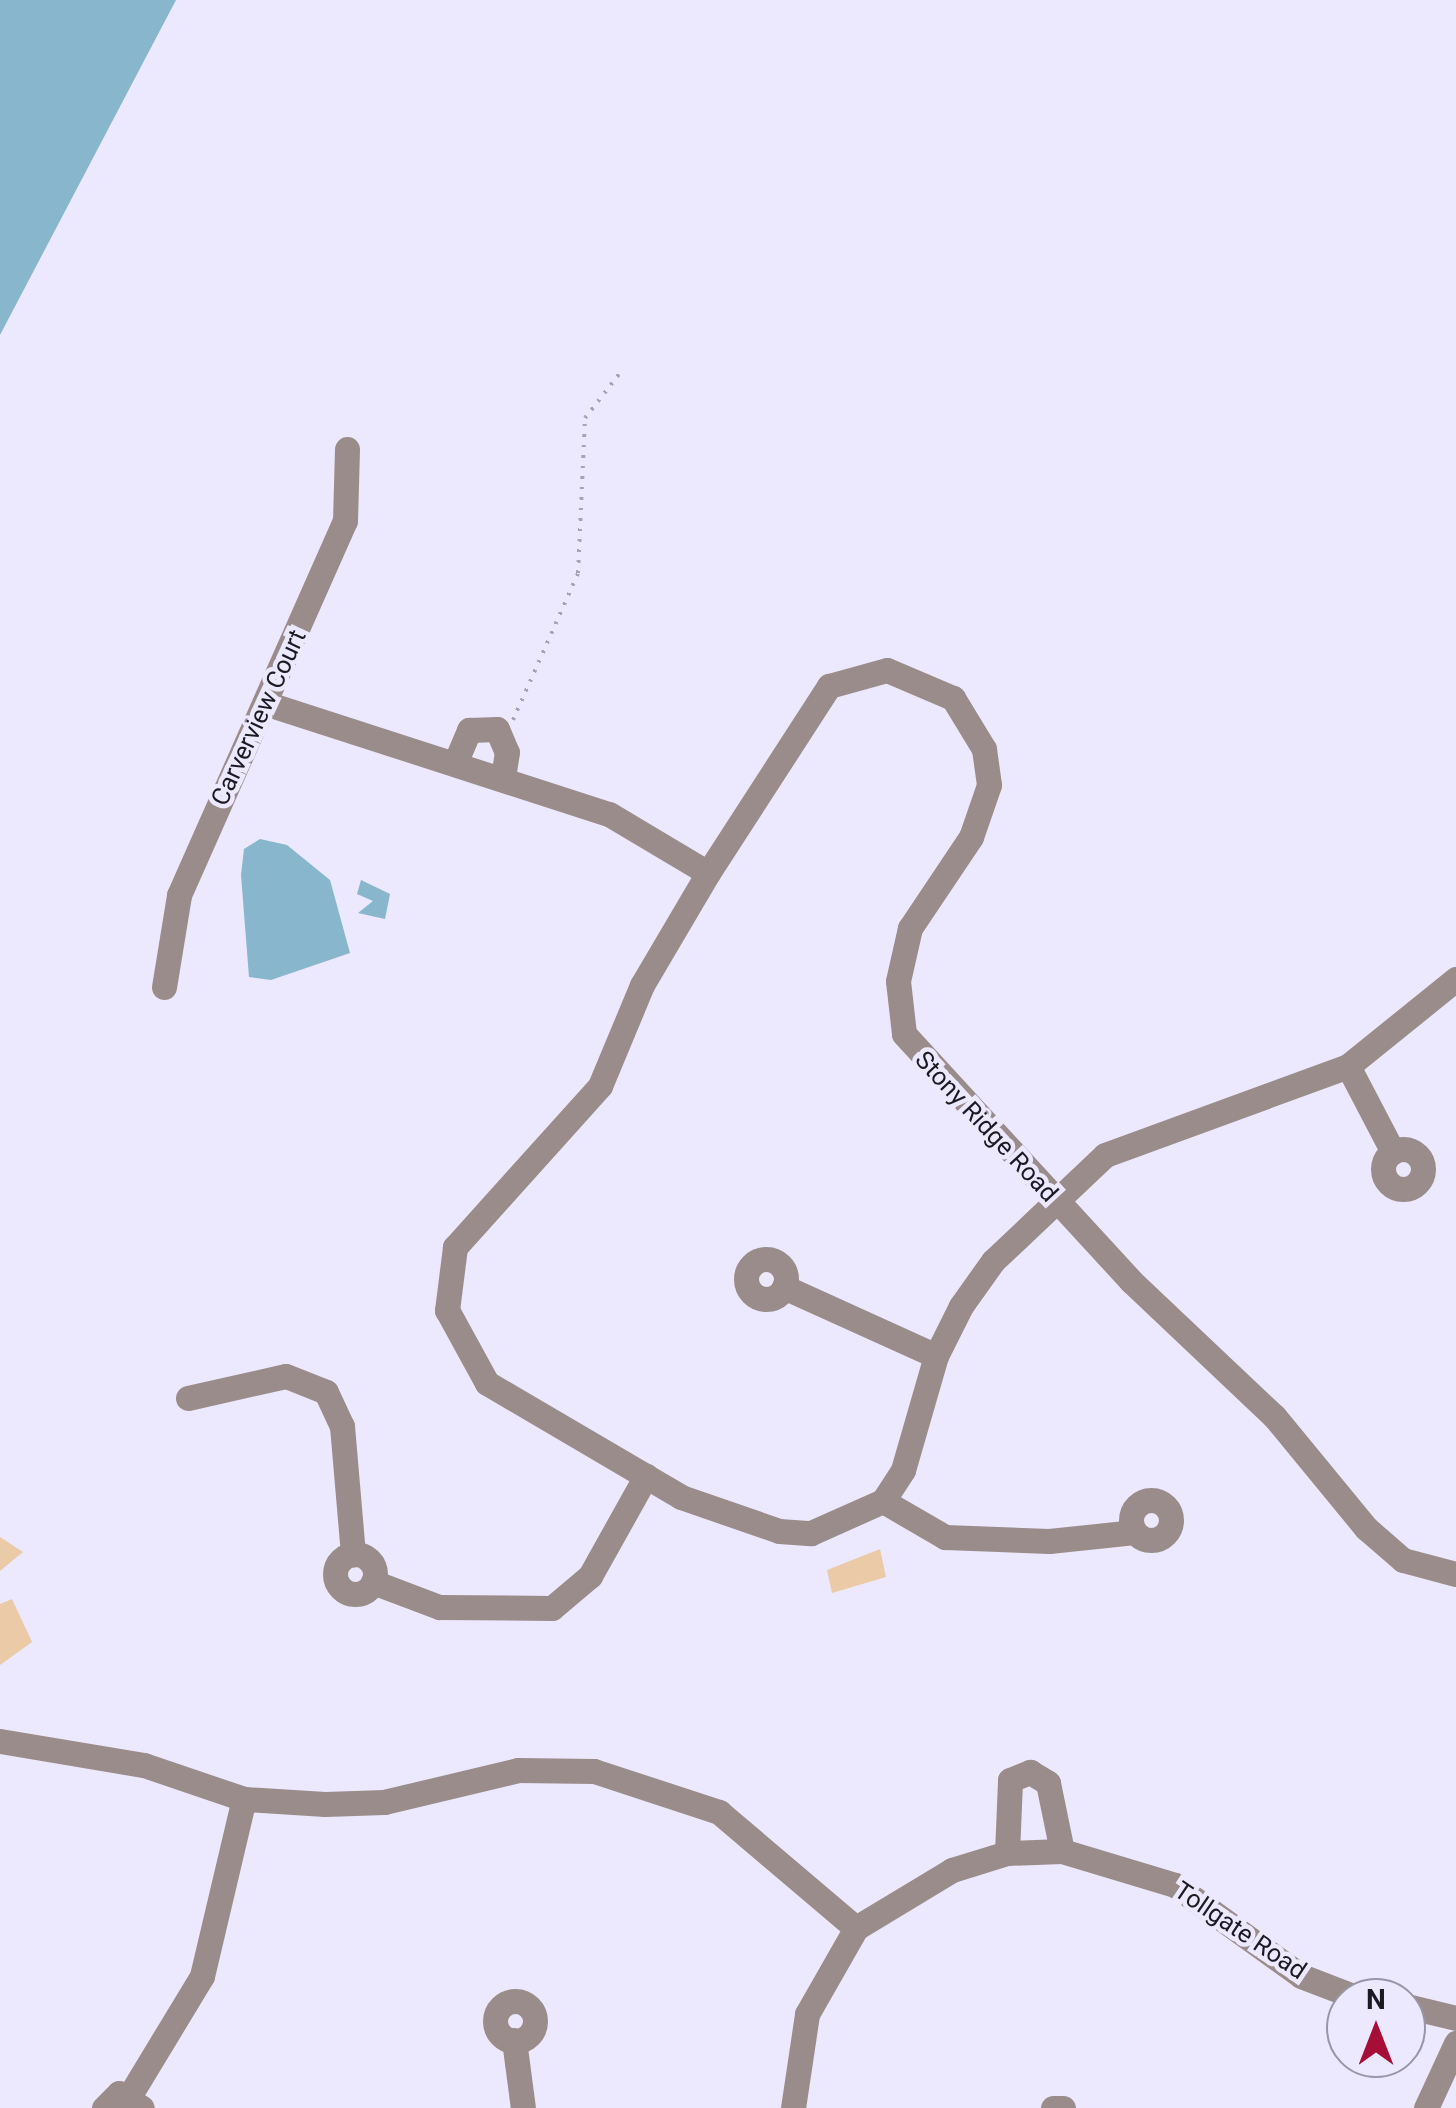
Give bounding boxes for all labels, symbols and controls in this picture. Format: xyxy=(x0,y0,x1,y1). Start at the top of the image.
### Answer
street label: Carverview Court xyxy=(205,625,313,811)
street label: Stony Ridge Road xyxy=(908,1045,1064,1209)
street label: Tollgate Road xyxy=(1168,1876,1312,1986)
north arrow xyxy=(1326,1978,1426,2078)
text: N xyxy=(1366,1983,1386,2016)

